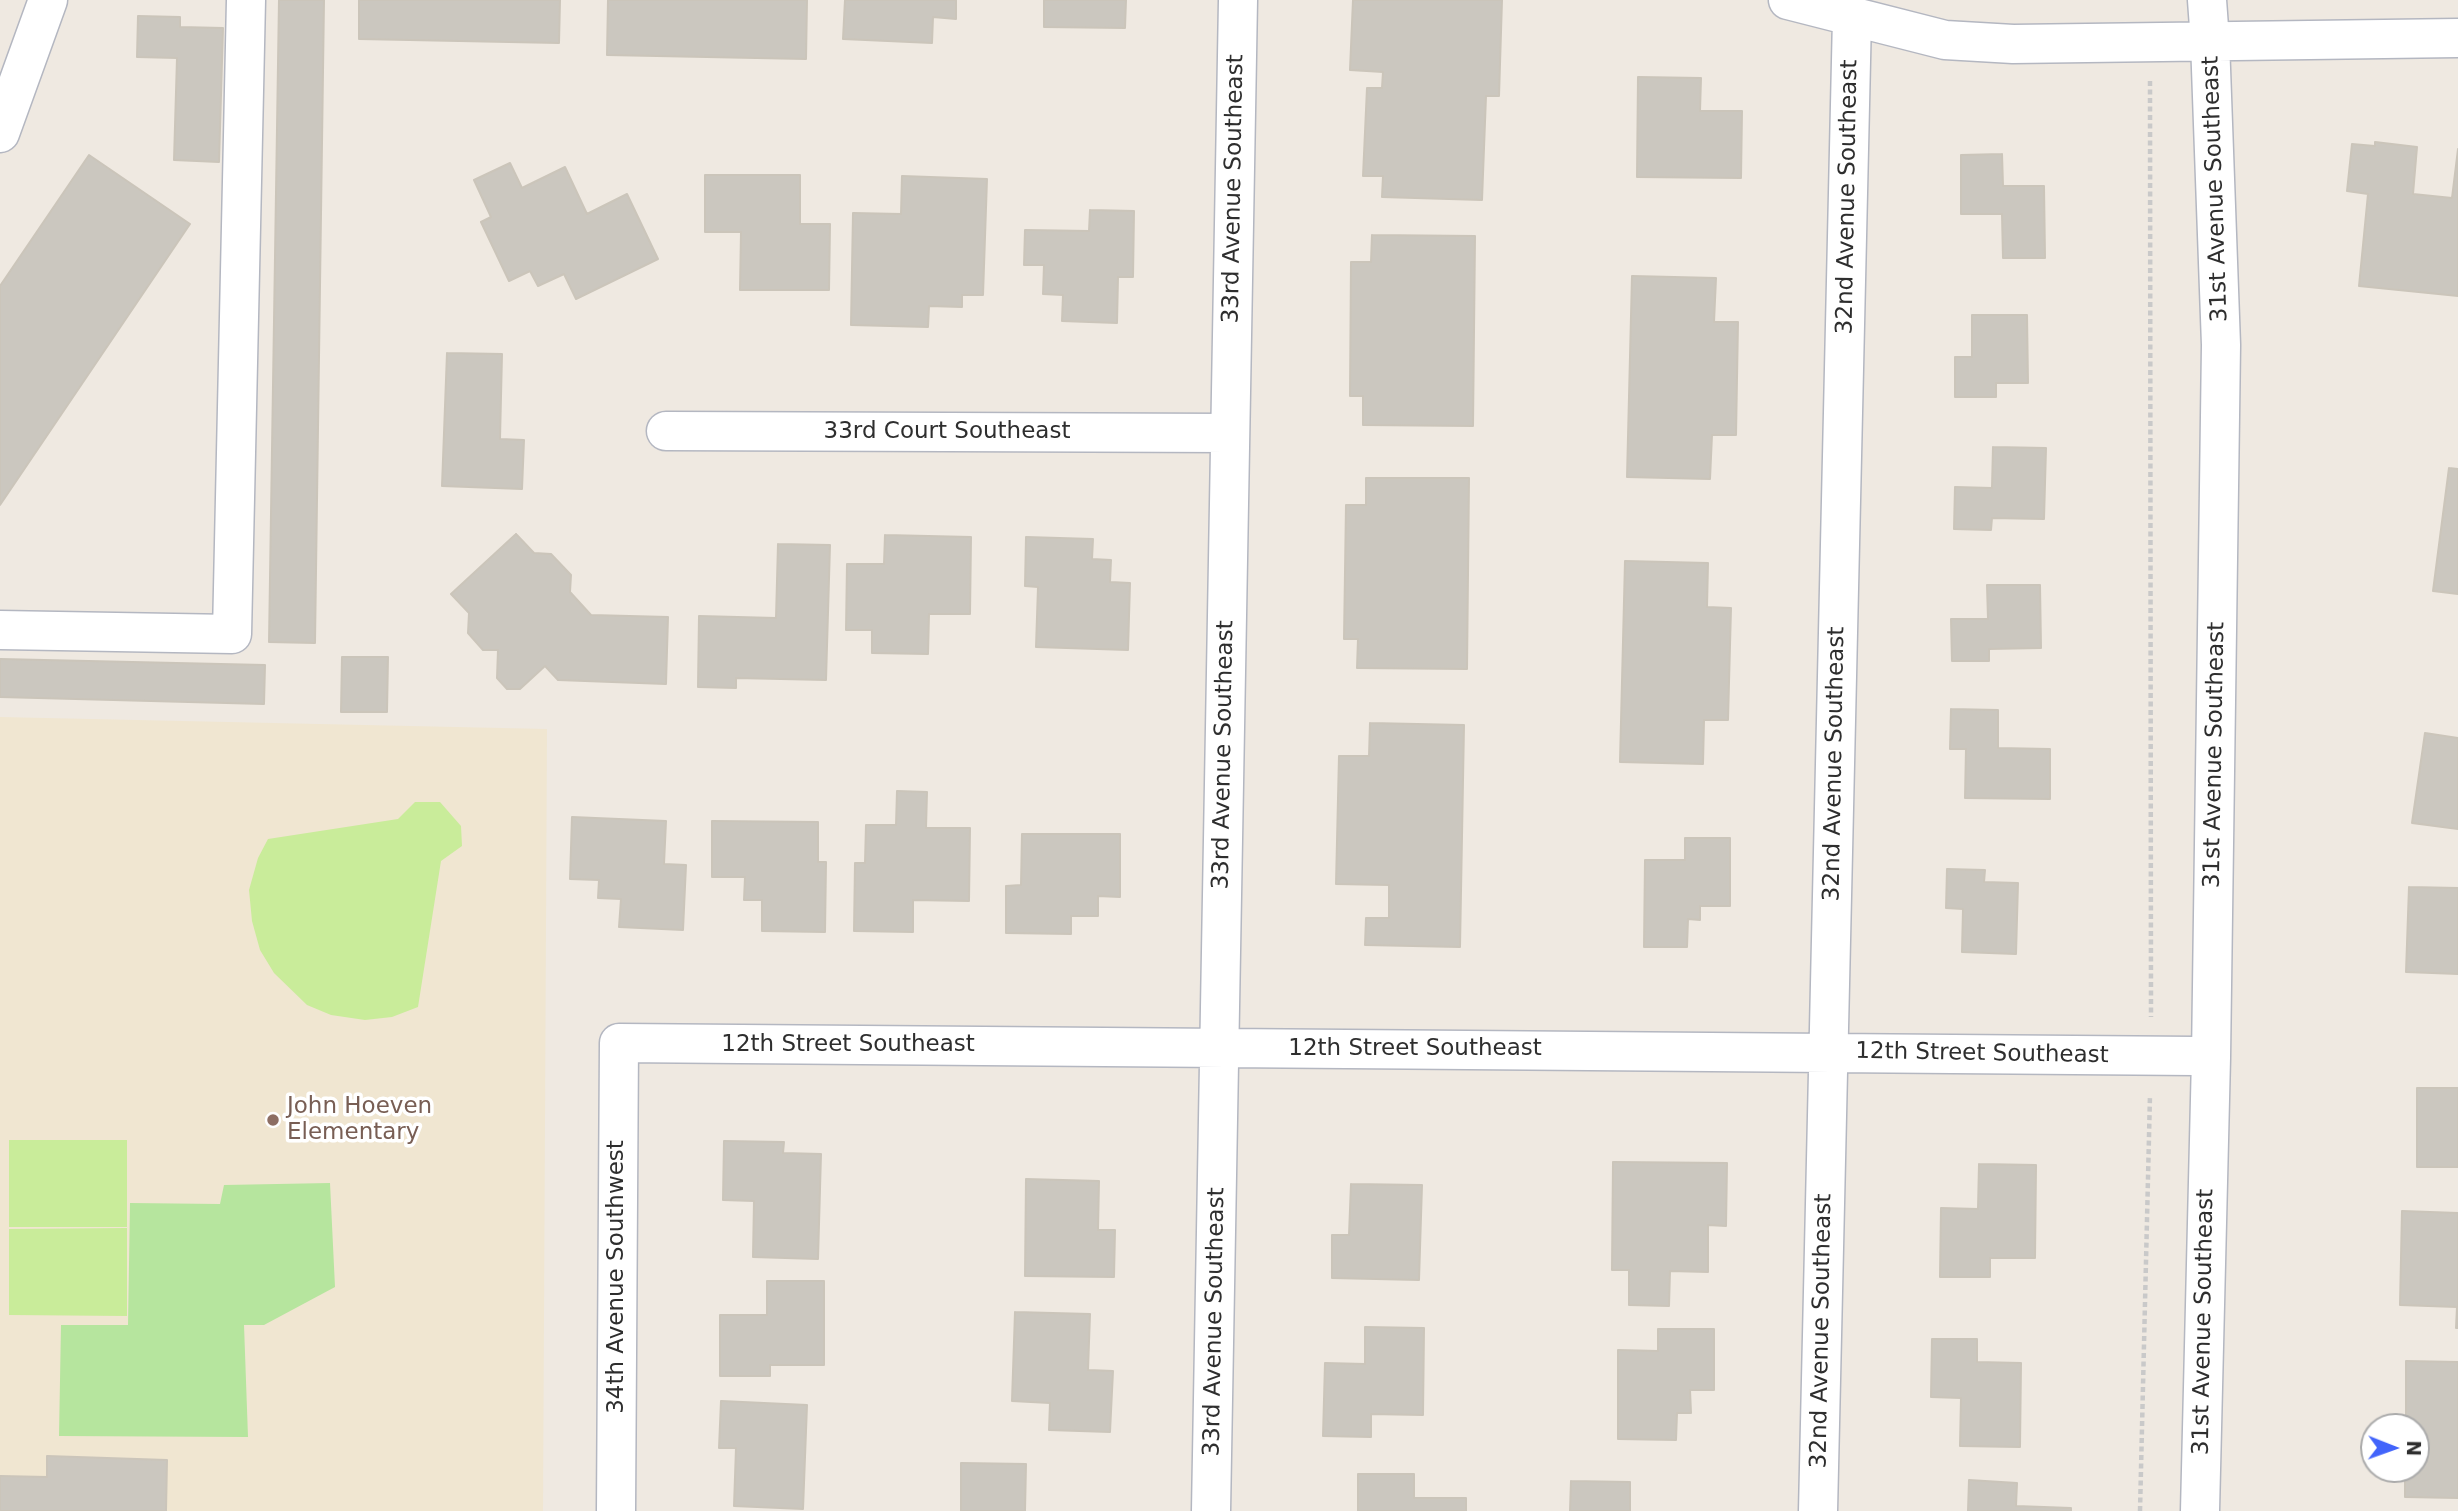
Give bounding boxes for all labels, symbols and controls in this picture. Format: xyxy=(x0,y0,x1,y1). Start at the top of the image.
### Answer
street label: 33rd Avenue Southeast xyxy=(1218,54,1250,324)
street label: 31st Avenue Southeast xyxy=(2198,55,2234,323)
street label: 32nd Avenue Southeast xyxy=(1832,59,1864,335)
street label: 33rd Court Southeast xyxy=(824,418,1070,446)
street label: 33rd Avenue Southeast xyxy=(1208,620,1240,890)
street label: 31st Avenue Southeast xyxy=(2199,622,2231,888)
street label: 32nd Avenue Southeast xyxy=(1819,626,1851,902)
street label: 12th Street Southeast xyxy=(721,1031,975,1059)
street label: 12th Street Southeast xyxy=(1288,1035,1542,1063)
street label: 12th Street Southeast xyxy=(1855,1038,2109,1070)
place label: John Hoeven Elementary xyxy=(287,1093,432,1147)
marker: John Hoeven Elementary xyxy=(265,1112,281,1128)
street label: 34th Avenue Southwest xyxy=(603,1140,631,1414)
street label: 33rd Avenue Southeast xyxy=(1199,1187,1231,1457)
street label: 31st Avenue Southeast xyxy=(2188,1189,2220,1455)
street label: 32nd Avenue Southeast xyxy=(1806,1193,1838,1469)
north arrow xyxy=(2360,1413,2430,1483)
text: N xyxy=(2403,1440,2425,1456)

